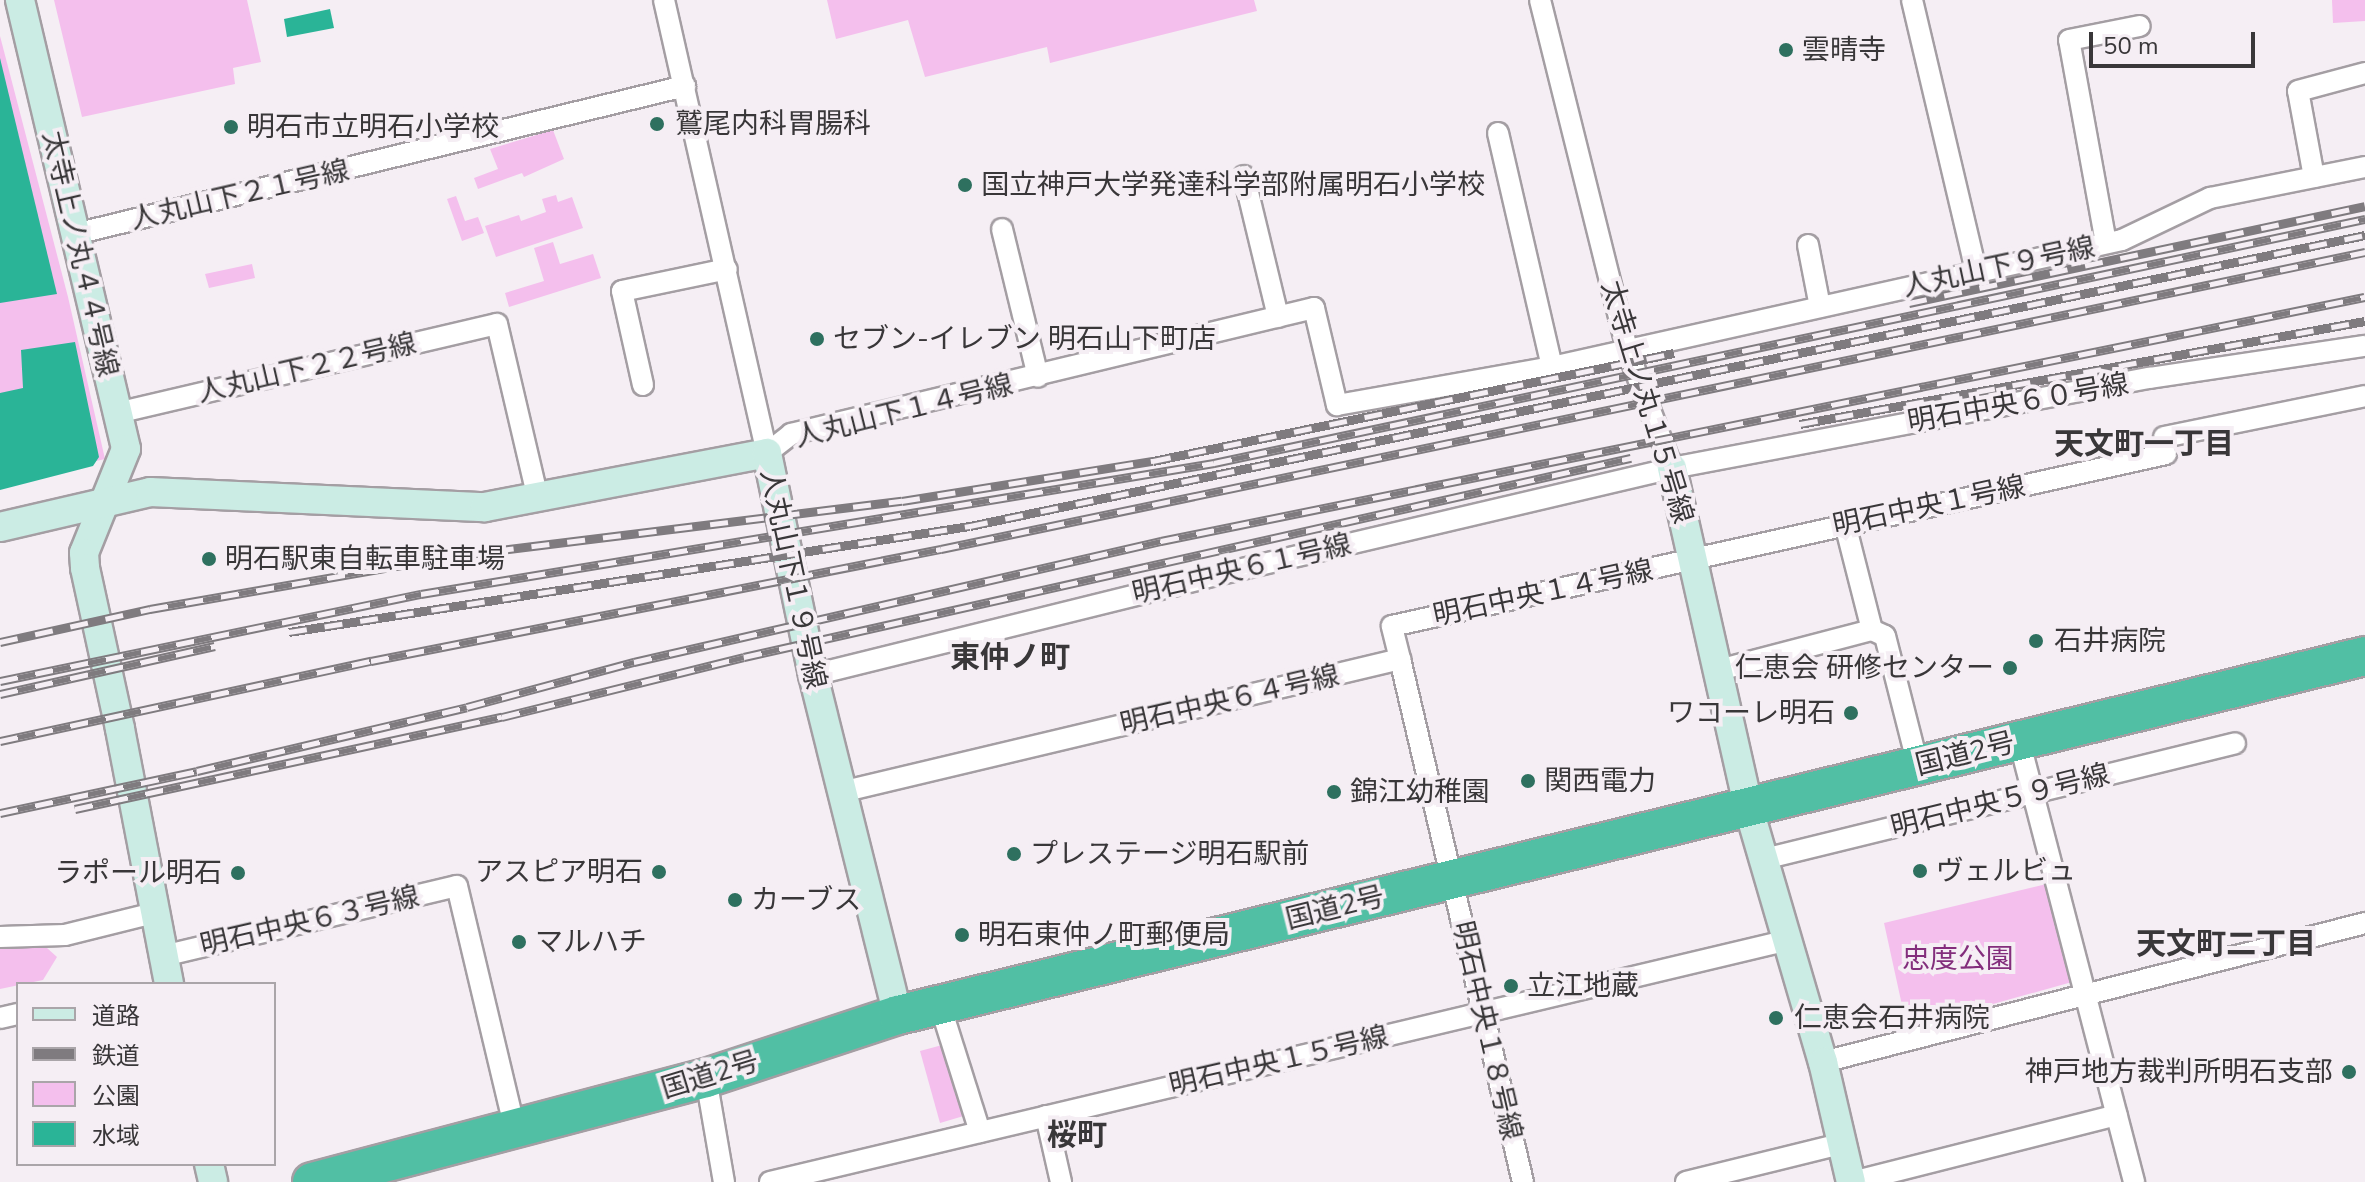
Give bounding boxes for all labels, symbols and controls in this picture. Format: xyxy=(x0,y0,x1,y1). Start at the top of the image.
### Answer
scale bar xyxy=(2093,16,2259,66)
text: 50 m xyxy=(2103,30,2159,62)
place label: 雲晴寺 xyxy=(1802,33,1886,67)
marker: 雲晴寺 xyxy=(1777,41,1795,59)
place label: 鷲尾内科胃腸科 xyxy=(675,107,871,141)
place label: 明石市立明石小学校 xyxy=(247,110,499,144)
marker: 鷲尾内科胃腸科 xyxy=(646,113,668,135)
marker: 明石市立明石小学校 xyxy=(222,118,240,136)
street label: 太寺上ノ丸４４号線 xyxy=(35,127,125,381)
street label: 人丸山下２１号線 xyxy=(127,153,353,237)
place label: 国立神戸大学発達科学部附属明石小学校 xyxy=(981,168,1485,202)
marker: 国立神戸大学発達科学部附属明石小学校 xyxy=(956,176,974,194)
street label: 人丸山下９号線 xyxy=(1900,230,2098,304)
street label: 太寺上ノ丸１５号線 xyxy=(1594,277,1700,527)
place label: セブン-イレブン 明石山下町店 xyxy=(833,322,1216,356)
street label: 人丸山下２２号線 xyxy=(194,326,420,410)
marker: セブン-イレブン 明石山下町店 xyxy=(808,330,826,348)
street label: 明石中央６０号線 xyxy=(1905,367,2131,439)
street label: 人丸山下１４号線 xyxy=(791,368,1017,454)
district label: 天文町一丁目 xyxy=(2054,427,2234,463)
street label: 人丸山下１９号線 xyxy=(753,466,833,692)
street label: 明石中央１号線 xyxy=(1830,469,2028,543)
street label: 明石中央６１号線 xyxy=(1129,527,1355,611)
place label: 明石駅東自転車駐車場 xyxy=(225,542,505,576)
marker: 明石駅東自転車駐車場 xyxy=(200,550,218,568)
street label: 明石中央１４号線 xyxy=(1430,553,1656,633)
place label: 石井病院 xyxy=(2054,624,2166,658)
marker: 石井病院 xyxy=(2025,630,2047,652)
district label: 東仲ノ町 xyxy=(950,640,1070,676)
place label: 仁恵会 研修センター xyxy=(1735,651,1994,685)
street label: 明石中央６４号線 xyxy=(1117,658,1343,742)
marker: 仁恵会 研修センター xyxy=(2001,659,2019,677)
place label: ワコーレ明石 xyxy=(1667,696,1835,730)
marker: ワコーレ明石 xyxy=(1842,704,1860,722)
street label: 国道2号 xyxy=(1912,726,2018,782)
street label: 明石中央５９号線 xyxy=(1887,758,2113,844)
place label: 関西電力 xyxy=(1544,764,1656,798)
marker: 関西電力 xyxy=(1519,772,1537,790)
place label: 錦江幼稚園 xyxy=(1350,775,1490,809)
marker: 錦江幼稚園 xyxy=(1325,783,1343,801)
place label: プレステージ明石駅前 xyxy=(1030,837,1310,871)
marker: プレステージ明石駅前 xyxy=(1005,845,1023,863)
place label: ヴェルビュ xyxy=(1936,854,2076,888)
place label: アスピア明石 xyxy=(475,855,643,889)
place label: ラポール明石 xyxy=(54,856,222,890)
marker: ヴェルビュ xyxy=(1911,862,1929,880)
marker: アスピア明石 xyxy=(650,863,668,881)
marker: ラポール明石 xyxy=(229,864,247,882)
street label: 明石中央６３号線 xyxy=(197,879,423,963)
street label: 国道2号 xyxy=(1282,880,1388,936)
place label: カーブス xyxy=(751,883,863,917)
marker: カーブス xyxy=(726,891,744,909)
place label: 明石東仲ノ町郵便局 xyxy=(978,918,1230,952)
street label: 明石中央１８号線 xyxy=(1445,918,1529,1144)
place label: マルハチ xyxy=(535,925,647,959)
marker: 明石東仲ノ町郵便局 xyxy=(953,926,971,944)
district label: 天文町二丁目 xyxy=(2136,927,2316,963)
marker: マルハチ xyxy=(510,933,528,951)
park label: 忠度公園 xyxy=(1902,942,2014,976)
place label: 立江地蔵 xyxy=(1527,969,1639,1003)
marker: 立江地蔵 xyxy=(1502,977,1520,995)
legend xyxy=(16,982,276,1166)
text: 道路 xyxy=(92,1000,140,1032)
place label: 仁恵会石井病院 xyxy=(1794,1001,1990,1035)
marker: 仁恵会石井病院 xyxy=(1765,1007,1787,1029)
street label: 明石中央１５号線 xyxy=(1166,1019,1392,1103)
text: 鉄道 xyxy=(92,1040,140,1072)
street label: 国道2号 xyxy=(657,1044,763,1106)
place label: 神戸地方裁判所明石支部 xyxy=(2025,1055,2333,1089)
marker: 神戸地方裁判所明石支部 xyxy=(2340,1063,2358,1081)
text: 公園 xyxy=(92,1080,140,1112)
district label: 桜町 xyxy=(1047,1118,1107,1154)
text: 水域 xyxy=(92,1120,140,1152)

